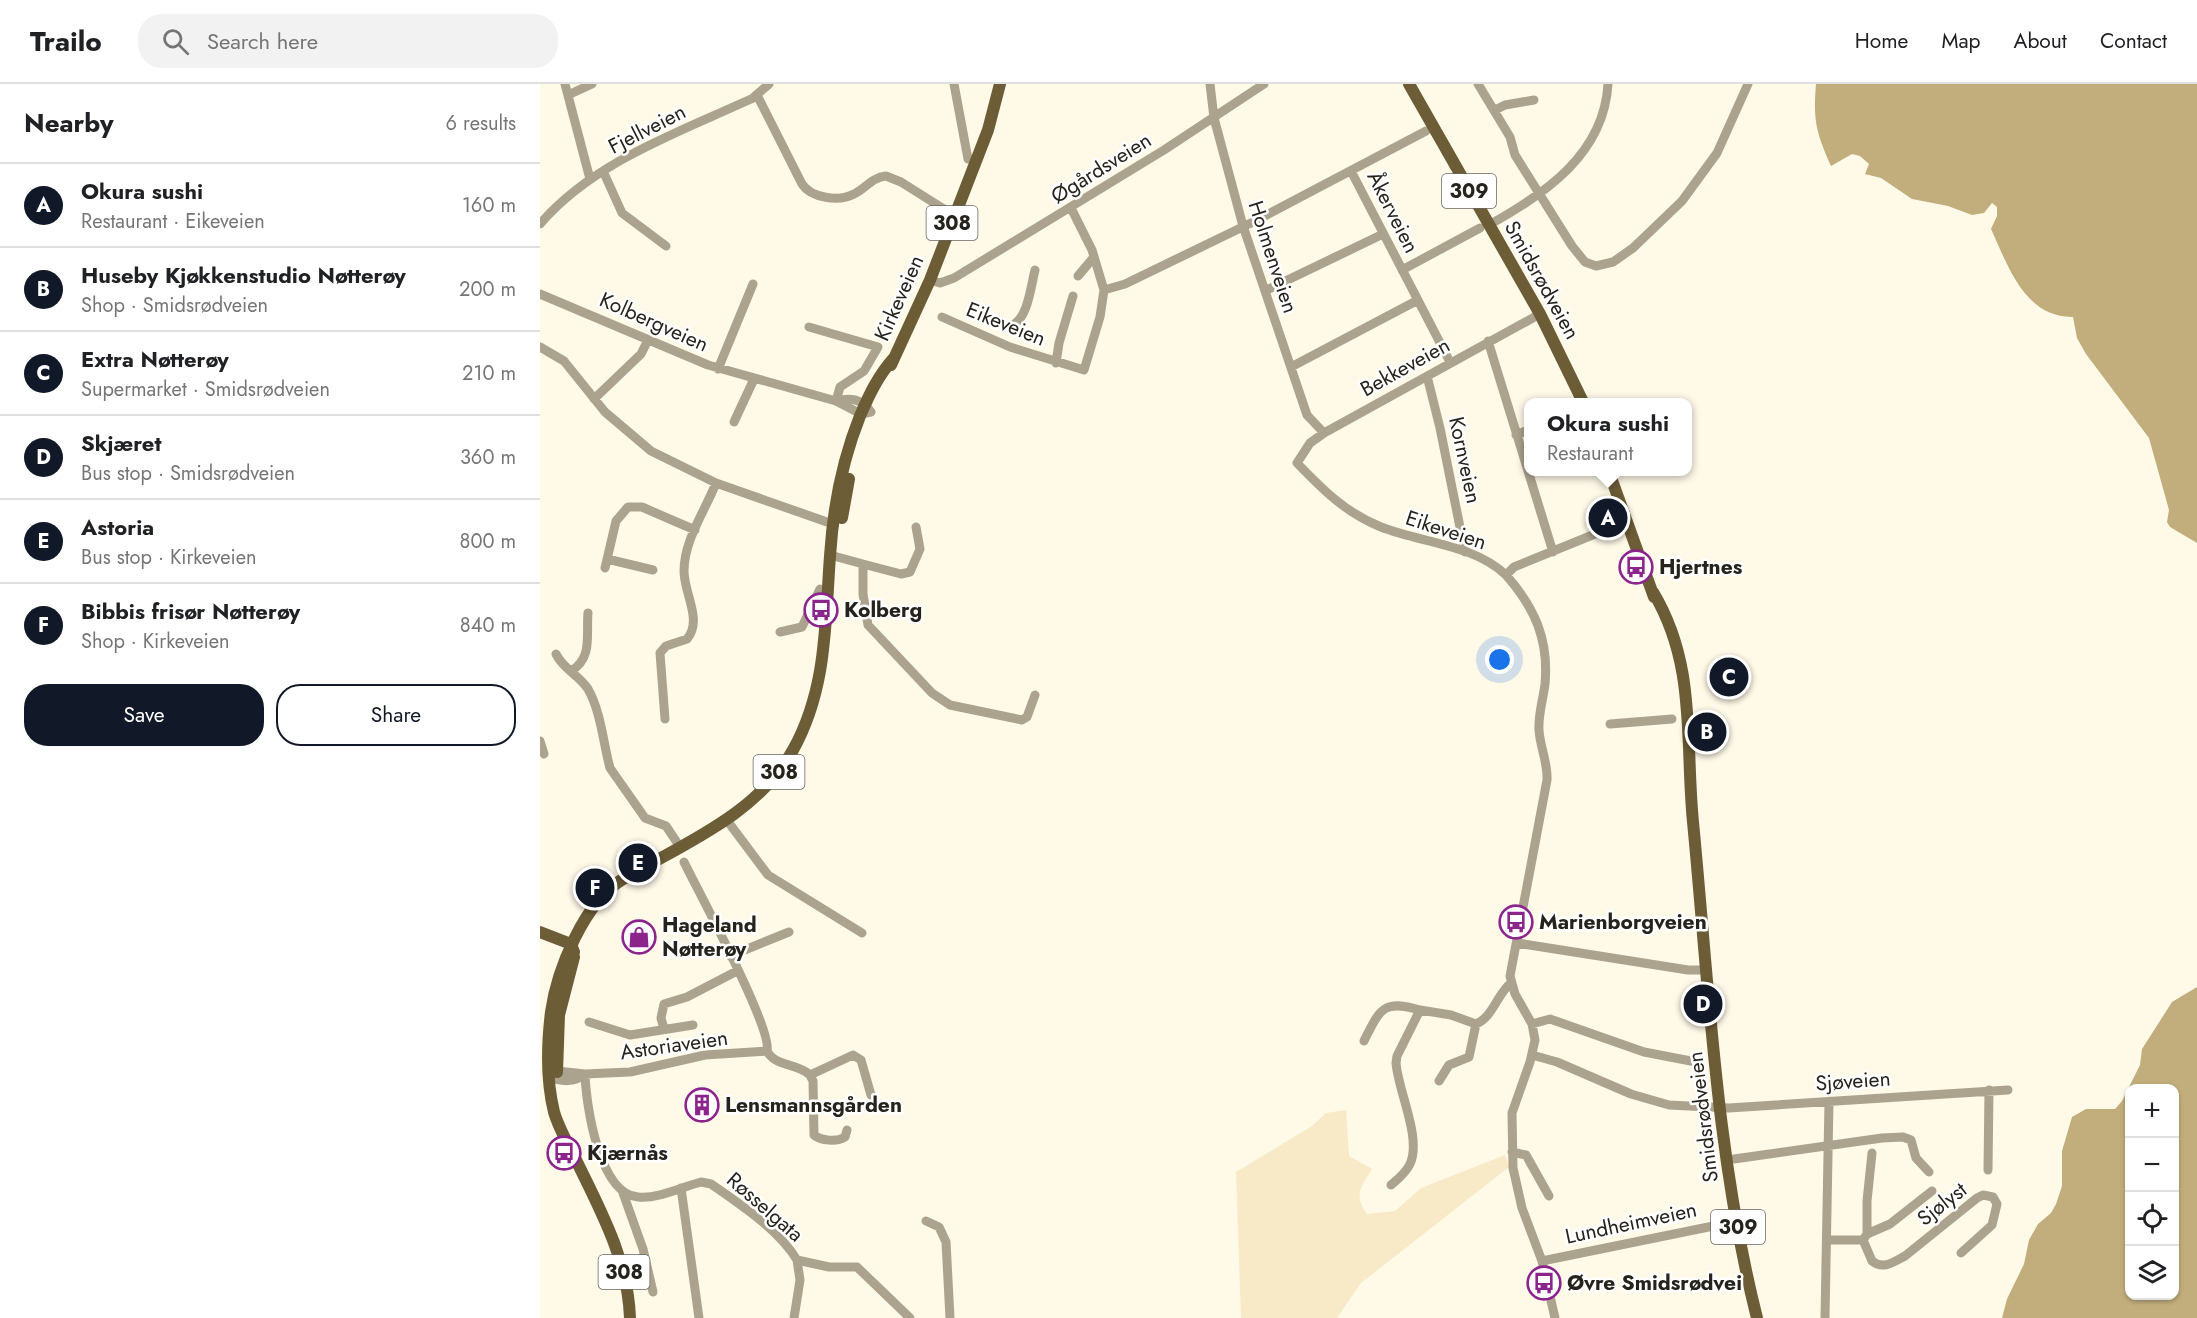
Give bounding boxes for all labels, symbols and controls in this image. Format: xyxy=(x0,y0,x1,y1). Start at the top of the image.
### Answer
search box xyxy=(138,14,558,68)
text: Trailo xyxy=(30,21,102,62)
icon: search xyxy=(159,25,192,58)
text: Search here xyxy=(207,25,318,57)
text: Home xyxy=(1855,26,1908,56)
text: Map xyxy=(1941,26,1981,56)
text: About xyxy=(2014,26,2067,56)
text: Contact xyxy=(2100,26,2167,56)
street label: Fjellveien xyxy=(603,97,691,161)
text: Nearby xyxy=(24,104,113,142)
text: 6 results xyxy=(446,109,516,138)
street label: Øgårdsveien xyxy=(1045,125,1157,211)
street label: Åkerveien xyxy=(1360,166,1426,258)
road number: 309 xyxy=(1442,174,1496,208)
text: Okura sushi xyxy=(81,175,203,207)
text: A xyxy=(36,191,51,220)
text: 160 m xyxy=(462,191,516,220)
street label: Holmenveien xyxy=(1241,197,1305,317)
road number: 308 xyxy=(926,206,978,240)
text: Restaurant · Eikeveien xyxy=(81,207,265,236)
street label: Smidsrødveien xyxy=(1497,215,1587,345)
street label: Kirkeveien xyxy=(867,250,931,346)
text: Huseby Kjøkkenstudio Nøtterøy xyxy=(81,259,406,291)
text: B xyxy=(37,275,50,304)
text: 200 m xyxy=(459,275,516,304)
street label: Kolbergveien xyxy=(595,285,713,359)
text: Shop · Smidsrødveien xyxy=(81,291,268,320)
street label: Eikeveien xyxy=(962,294,1050,354)
street label: Bekkeveien xyxy=(1355,330,1455,404)
text: Extra Nøtterøy xyxy=(81,343,229,375)
text: C xyxy=(36,359,51,388)
text: 210 m xyxy=(462,359,516,388)
text: Supermarket · Smidsrødveien xyxy=(81,375,330,404)
popup xyxy=(1524,398,1692,476)
text: Okura sushi xyxy=(1547,407,1669,439)
street label: Kornveien xyxy=(1441,414,1489,506)
text: Skjæret xyxy=(81,427,161,459)
text: Restaurant xyxy=(1547,439,1633,468)
text: D xyxy=(36,443,51,472)
text: 360 m xyxy=(460,443,516,472)
text: Bus stop · Smidsrødveien xyxy=(81,459,295,488)
pin: A xyxy=(1588,496,1628,540)
street label: Eikeveien xyxy=(1402,503,1490,557)
text: Astoria xyxy=(81,511,154,543)
text: E xyxy=(37,527,50,556)
text: 800 m xyxy=(459,527,516,556)
text: Bus stop · Kirkeveien xyxy=(81,543,257,572)
bus stop icon: Hjertnes xyxy=(1618,549,1654,585)
place label: Hjertnes xyxy=(1659,552,1743,582)
bus stop icon: Kolberg xyxy=(803,592,839,628)
text: Bibbis frisør Nøtterøy xyxy=(81,595,300,627)
place label: Kolberg xyxy=(844,595,922,625)
text: F xyxy=(38,611,49,640)
text: 840 m xyxy=(460,611,516,640)
text: Shop · Kirkeveien xyxy=(81,627,229,656)
your location xyxy=(1485,645,1514,674)
pin: C xyxy=(1710,654,1748,700)
button: Save xyxy=(24,684,264,746)
button: Share xyxy=(276,684,516,746)
pin: B xyxy=(1688,710,1726,754)
road number: 308 xyxy=(754,755,804,789)
pin: E xyxy=(618,840,658,886)
pin: F xyxy=(576,866,614,910)
bus stop icon: Marienborgveien xyxy=(1498,904,1534,940)
place label: Marienborgveien xyxy=(1539,907,1707,937)
place label: Hageland Nøtterøy xyxy=(662,910,757,964)
shop icon: Hageland Nøtterøy xyxy=(621,919,657,955)
pin: D xyxy=(1684,982,1722,1026)
street label: Astoriaveien xyxy=(618,1023,730,1067)
street label: Smidsrødveien xyxy=(1680,1050,1726,1184)
street label: Sjøveien xyxy=(1815,1063,1891,1099)
map controls xyxy=(2125,1084,2179,1300)
button: + xyxy=(2125,1084,2179,1138)
building icon: Lensmannsgården xyxy=(684,1087,720,1123)
place label: Lensmannsgården xyxy=(725,1090,902,1120)
bus stop icon: Kjærnås xyxy=(546,1135,582,1171)
place label: Kjærnås xyxy=(587,1138,668,1168)
button: − xyxy=(2125,1138,2179,1192)
street label: Røsselgata xyxy=(720,1165,810,1249)
street label: Sjølyst xyxy=(1911,1175,1973,1233)
button: locate xyxy=(2125,1192,2179,1246)
street label: Lundheimveien xyxy=(1563,1194,1699,1252)
road number: 309 xyxy=(1711,1210,1765,1244)
button: layers xyxy=(2125,1246,2179,1300)
road number: 308 xyxy=(598,1255,650,1289)
bus stop icon: Øvre Smidsrødvei xyxy=(1526,1265,1562,1301)
place label: Øvre Smidsrødvei xyxy=(1567,1268,1742,1298)

